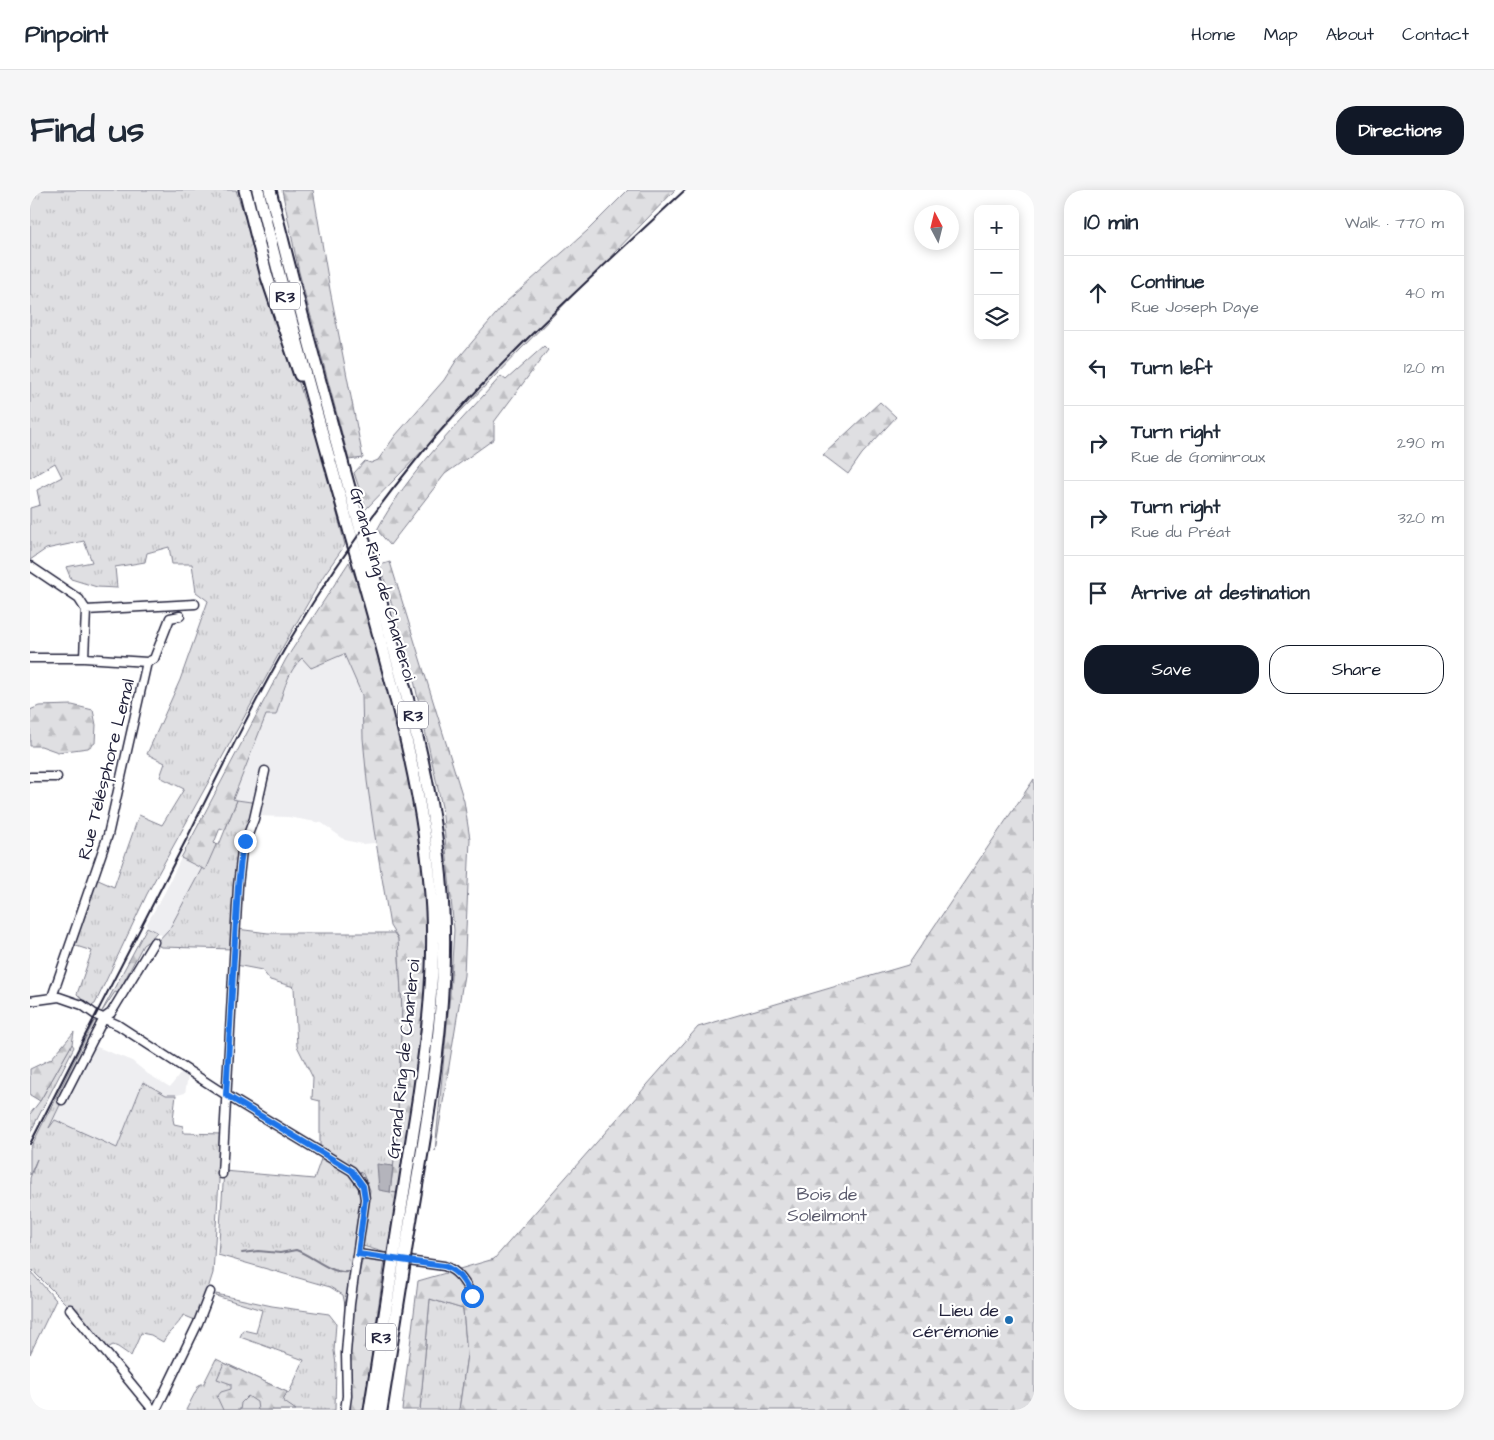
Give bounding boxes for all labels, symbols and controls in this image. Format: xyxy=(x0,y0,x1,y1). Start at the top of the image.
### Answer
text: Pinpoint xyxy=(25,18,108,52)
text: Home xyxy=(1191,22,1236,47)
text: Map xyxy=(1264,22,1298,47)
text: About xyxy=(1326,22,1374,47)
text: Contact xyxy=(1402,22,1469,47)
text: Find us xyxy=(30,106,144,155)
button: Directions xyxy=(1336,106,1464,155)
north arrow xyxy=(914,205,959,250)
map controls xyxy=(974,205,1019,340)
button: + xyxy=(974,205,1019,250)
text: 10 min xyxy=(1084,208,1138,237)
text: Walk · 770 m xyxy=(1345,212,1444,234)
button: − xyxy=(974,250,1019,295)
text: Continue xyxy=(1131,269,1205,296)
icon: ahead xyxy=(1084,279,1112,307)
road number: R3 xyxy=(270,282,300,310)
text: 40 m xyxy=(1404,282,1444,304)
button: layers xyxy=(974,295,1019,340)
text: Rue Joseph Daye xyxy=(1131,296,1259,318)
icon: left xyxy=(1084,354,1112,382)
text: Turn left xyxy=(1131,355,1212,382)
text: 120 m xyxy=(1404,357,1444,379)
text: Turn right xyxy=(1131,419,1220,446)
icon: right xyxy=(1084,429,1112,457)
text: 290 m xyxy=(1397,432,1444,454)
text: Rue de Gominroux xyxy=(1131,446,1265,468)
street label: Grand Ring de Charleroi xyxy=(342,484,422,684)
text: Turn right xyxy=(1131,494,1220,521)
icon: right xyxy=(1084,504,1112,532)
text: 320 m xyxy=(1398,507,1444,529)
text: Rue du Préat xyxy=(1131,521,1231,543)
icon: arrive xyxy=(1084,579,1112,607)
text: Arrive at destination xyxy=(1131,580,1310,607)
button: Save xyxy=(1084,645,1259,694)
button: Share xyxy=(1269,645,1444,694)
street label: Rue Télésphore Lemal xyxy=(72,676,141,862)
road number: R3 xyxy=(398,702,428,728)
route end xyxy=(234,830,257,853)
street label: Grand Ring de Charleroi xyxy=(381,958,427,1160)
park label: Bois de Soleilmont xyxy=(787,1182,868,1228)
route start xyxy=(461,1285,484,1308)
place label: Lieu de cérémonie xyxy=(913,1298,999,1344)
marker: Lieu de cérémonie xyxy=(1003,1314,1015,1326)
road number: R3 xyxy=(366,1324,396,1350)

